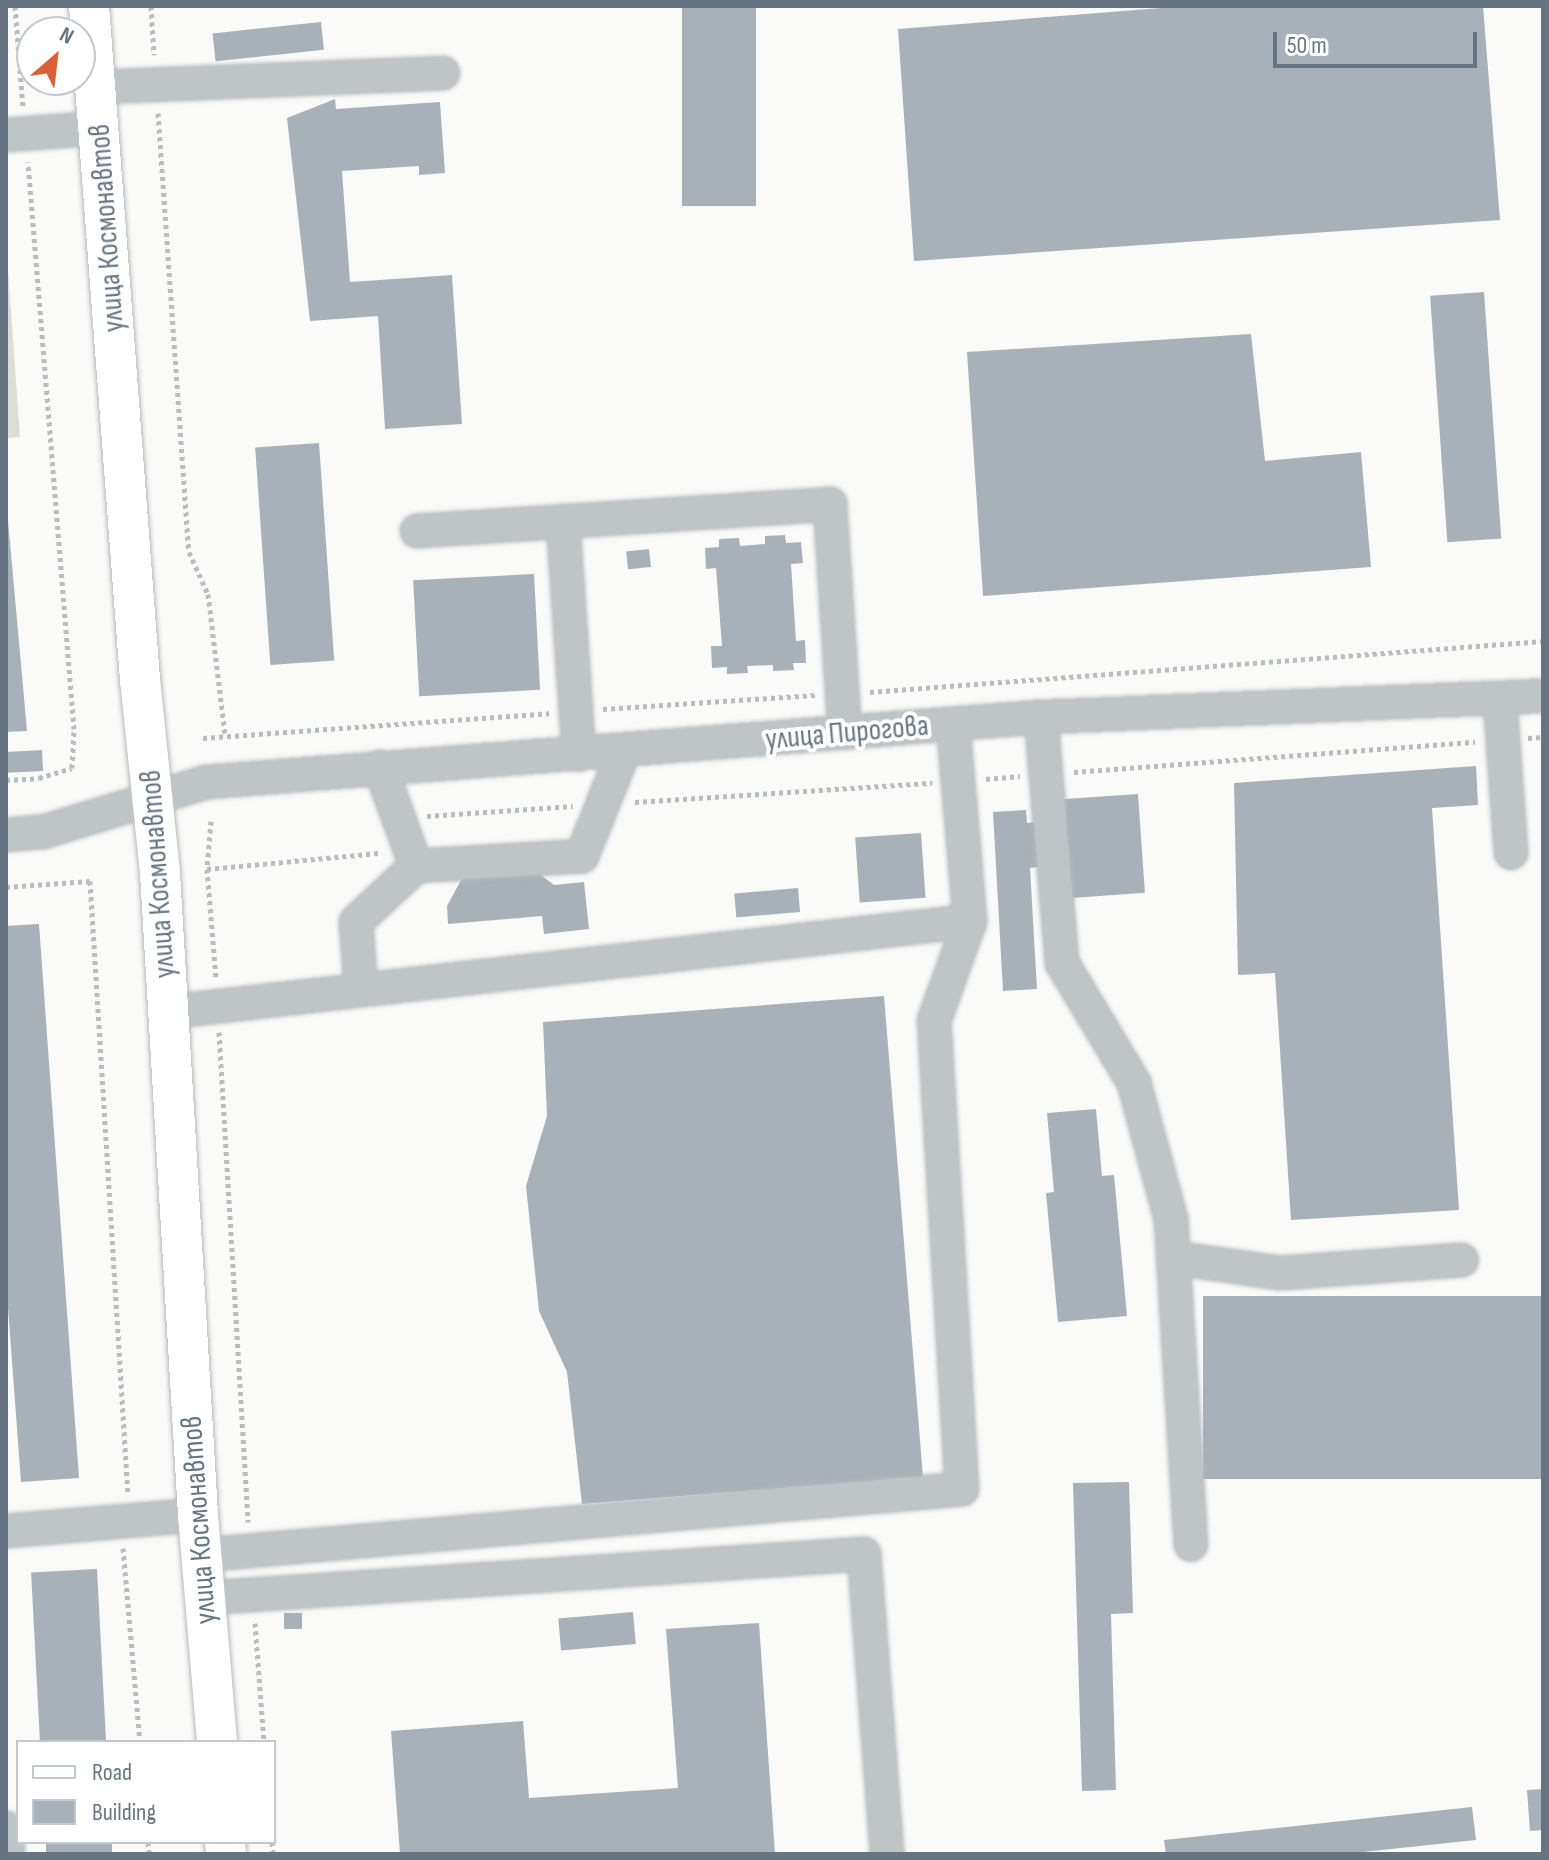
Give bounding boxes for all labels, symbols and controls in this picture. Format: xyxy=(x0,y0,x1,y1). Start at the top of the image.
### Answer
north arrow xyxy=(16,16,96,96)
scale bar xyxy=(1277,16,1481,66)
text: N xyxy=(55,21,78,51)
text: 50 m xyxy=(1287,31,1327,60)
street label: улица Космонавтов xyxy=(82,123,132,333)
street label: улица Пирогова xyxy=(764,708,930,758)
street label: улица Космонавтов xyxy=(133,769,183,979)
street label: улица Космонавтов xyxy=(174,1415,224,1625)
legend xyxy=(16,1740,276,1844)
text: Road xyxy=(92,1758,132,1787)
text: Building xyxy=(92,1798,156,1827)

